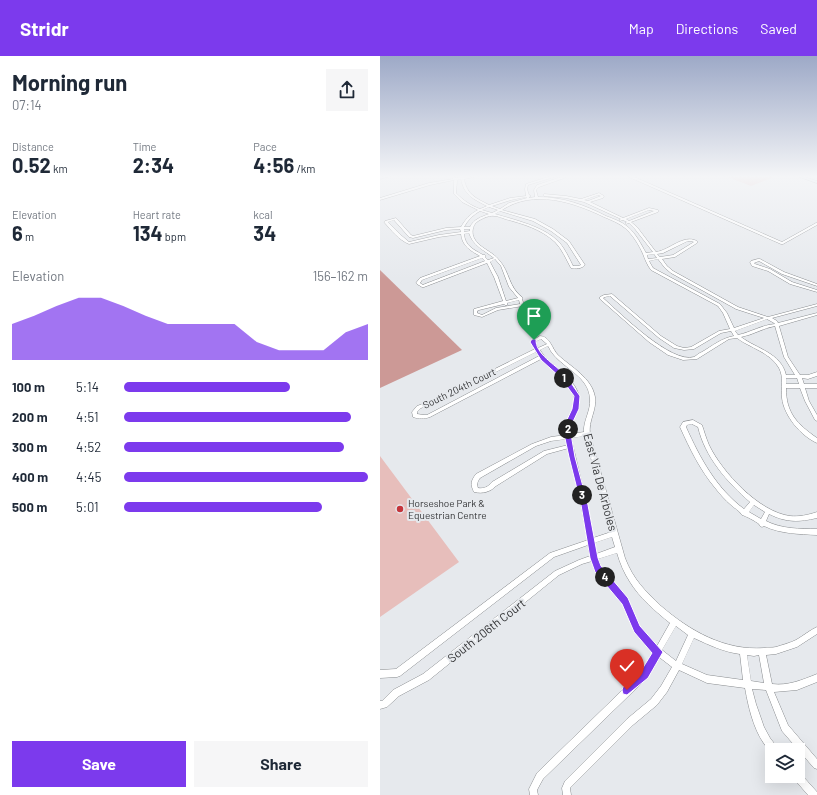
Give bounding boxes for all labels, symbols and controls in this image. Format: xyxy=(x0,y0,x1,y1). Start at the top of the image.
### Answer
text: Stridr xyxy=(20,17,69,40)
text: Map xyxy=(629,20,654,37)
text: Directions xyxy=(676,20,738,37)
text: Saved xyxy=(760,20,797,37)
text: Morning run xyxy=(12,69,127,95)
button: share xyxy=(326,69,368,111)
text: 07:14 xyxy=(12,97,42,113)
text: Distance xyxy=(12,140,54,153)
text: Time xyxy=(133,140,156,153)
text: Pace xyxy=(253,140,277,153)
text: 0.52 xyxy=(12,153,51,177)
text: 2:34 xyxy=(133,153,174,177)
text: 4:56 xyxy=(253,153,294,177)
text: km xyxy=(51,162,68,175)
text: /km xyxy=(294,162,315,175)
text: Elevation xyxy=(12,208,56,221)
text: Heart rate xyxy=(133,208,181,221)
text: kcal xyxy=(253,208,273,221)
text: 6 xyxy=(12,221,23,245)
text: 134 xyxy=(133,221,163,245)
text: 34 xyxy=(253,221,276,245)
text: m xyxy=(23,230,34,243)
text: bpm xyxy=(163,230,186,243)
text: Elevation xyxy=(12,268,64,284)
text: 156–162 m xyxy=(313,268,368,284)
pin xyxy=(517,299,551,340)
icon: arrive xyxy=(523,305,545,327)
street label: South 204th Court xyxy=(421,365,498,411)
pin: 1 xyxy=(554,368,574,388)
text: 1 xyxy=(562,371,566,384)
text: 100 m xyxy=(12,379,45,395)
text: 5:14 xyxy=(76,379,99,395)
text: 200 m xyxy=(12,409,48,425)
text: 4:51 xyxy=(76,409,98,425)
pin: 2 xyxy=(558,419,578,439)
text: 2 xyxy=(565,422,571,435)
street label: East Via De Arboles xyxy=(581,432,621,532)
text: 300 m xyxy=(12,439,47,455)
text: 4:52 xyxy=(76,439,101,455)
text: 400 m xyxy=(12,469,48,485)
text: 4:45 xyxy=(76,469,101,485)
pin: 3 xyxy=(572,485,592,505)
text: 3 xyxy=(579,488,585,501)
place label: Horseshoe Park & Equestrian Centre xyxy=(408,497,487,521)
text: 500 m xyxy=(12,499,47,515)
text: 5:01 xyxy=(76,499,99,515)
marker: Horseshoe Park & Equestrian Centre xyxy=(395,504,405,514)
pin: 4 xyxy=(595,567,615,587)
text: 4 xyxy=(602,570,608,583)
street label: South 206th Court xyxy=(444,595,528,665)
pin xyxy=(610,649,644,690)
icon: check xyxy=(616,655,638,677)
button: Save xyxy=(12,741,186,787)
button: Share xyxy=(194,741,368,787)
map controls xyxy=(765,743,805,783)
button: layers xyxy=(765,743,805,783)

